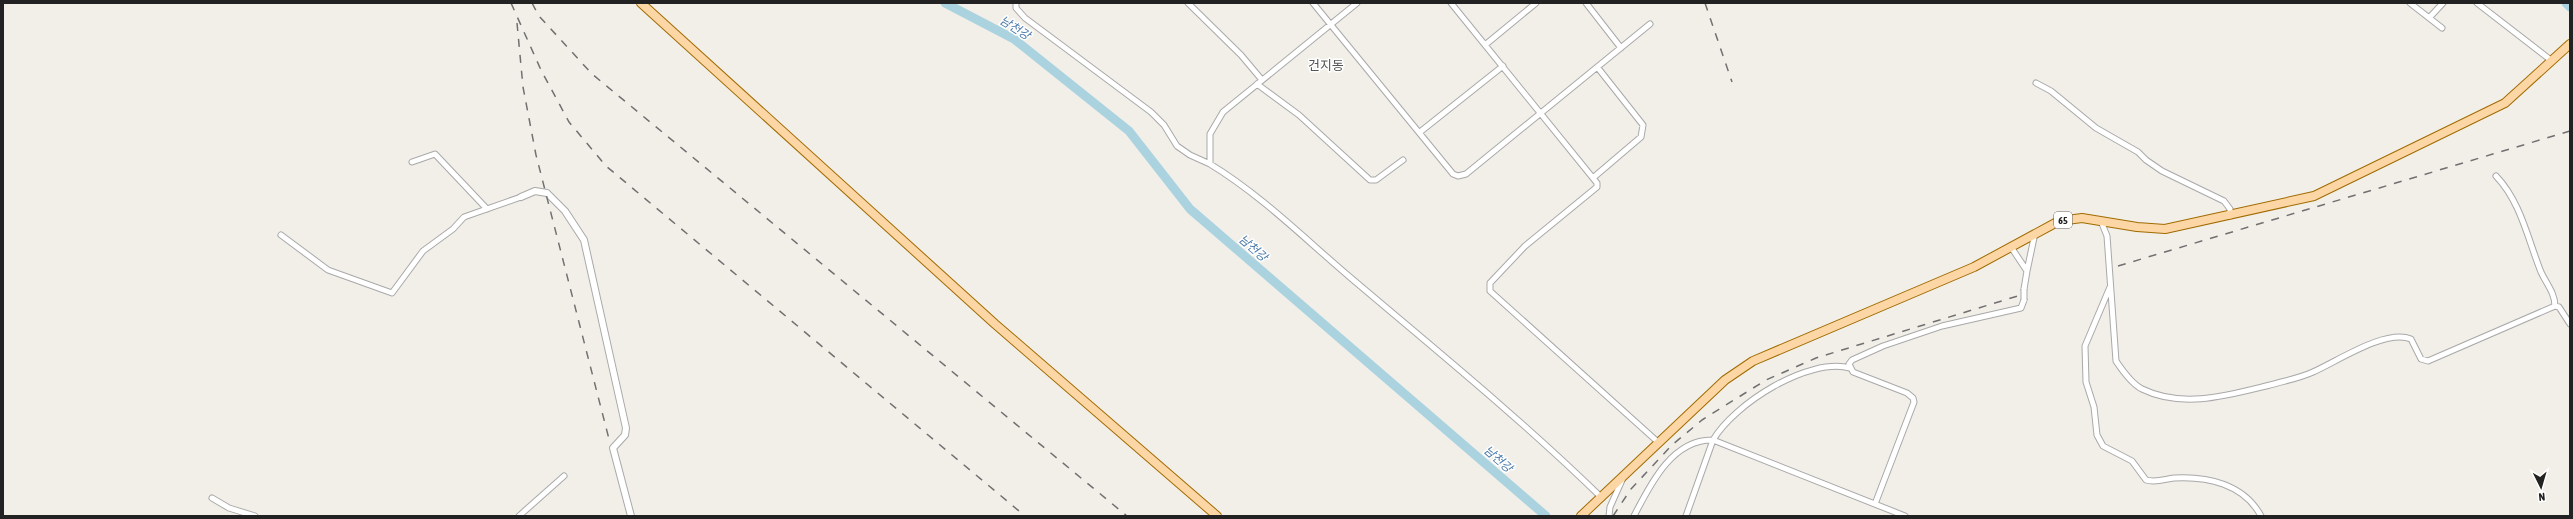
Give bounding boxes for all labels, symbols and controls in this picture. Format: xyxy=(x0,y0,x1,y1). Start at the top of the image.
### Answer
water label: 남천강 xyxy=(997,13,1034,44)
district label: 건지동 xyxy=(1308,58,1344,73)
road number: 65 xyxy=(2054,212,2072,228)
water label: 남천강 xyxy=(1236,232,1272,265)
water label: 남천강 xyxy=(1481,443,1517,476)
north arrow xyxy=(2521,467,2561,507)
text: N xyxy=(2538,491,2546,503)

